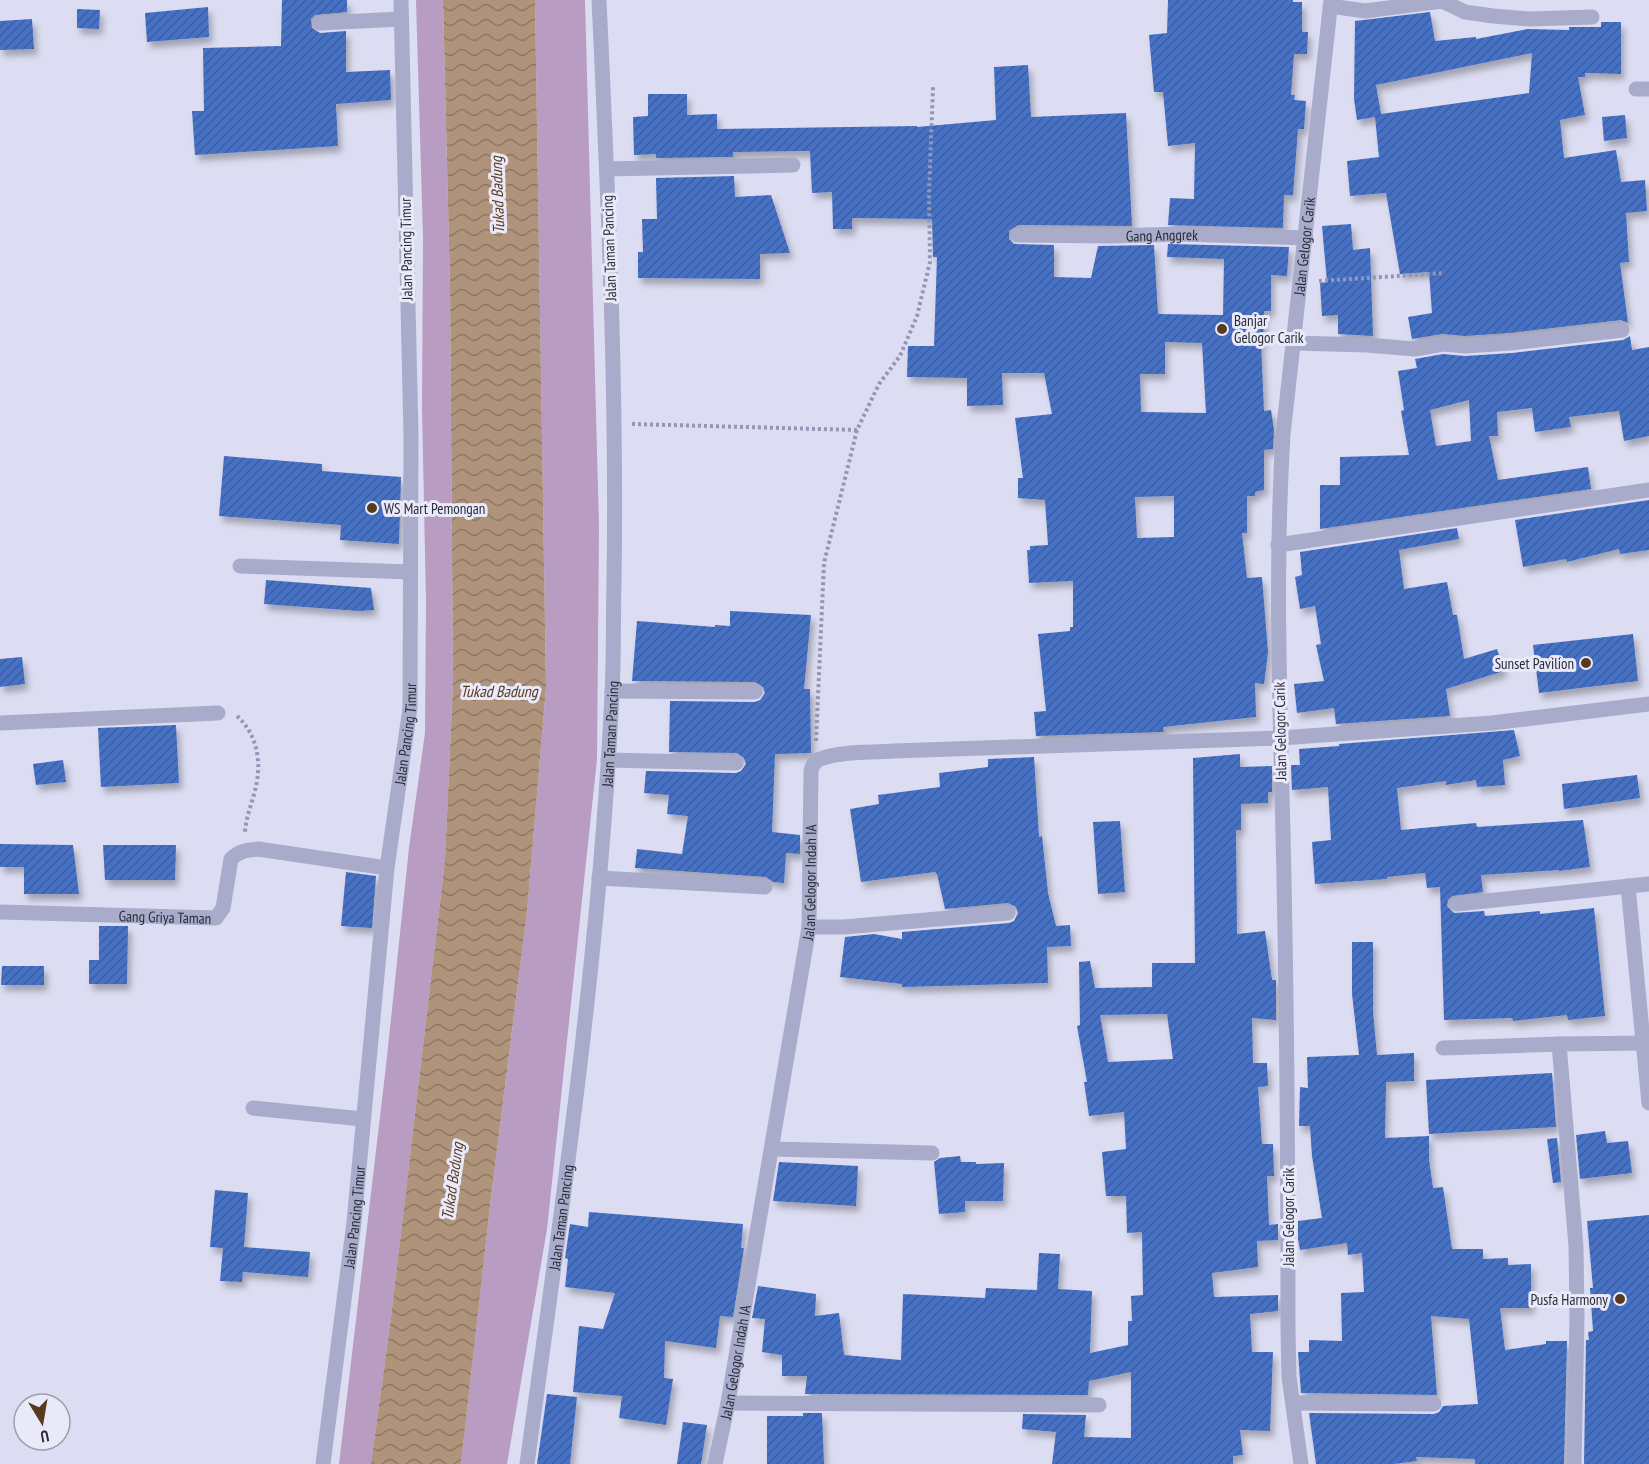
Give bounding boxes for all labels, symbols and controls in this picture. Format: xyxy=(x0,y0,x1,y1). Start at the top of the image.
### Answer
water label: Tukad Badung xyxy=(486,155,508,234)
street label: Jalan Taman Pancing xyxy=(598,195,620,302)
street label: Jalan Gelogor Carik xyxy=(1289,196,1319,297)
street label: Jalan Pancing Timur xyxy=(396,197,416,301)
street label: Gang Anggrek xyxy=(1126,224,1198,245)
place label: Banjar Gelogor Carik xyxy=(1234,311,1304,347)
marker: Banjar Gelogor Carik xyxy=(1215,322,1229,336)
place label: WS Mart Pemongan xyxy=(384,499,485,518)
marker: WS Mart Pemongan xyxy=(365,501,379,515)
place label: Sunset Pavilion xyxy=(1495,654,1574,673)
marker: Sunset Pavilion xyxy=(1579,656,1593,670)
street label: Jalan Taman Pancing xyxy=(597,680,622,789)
water label: Tukad Badung xyxy=(460,681,539,701)
street label: Jalan Gelogor Carik xyxy=(1270,681,1290,781)
street label: Jalan Pancing Timur xyxy=(389,682,420,787)
street label: Jalan Gelogor Indah IA xyxy=(797,823,820,943)
street label: Gang Griya Taman xyxy=(118,906,212,927)
water label: Tukad Badung xyxy=(437,1140,467,1221)
street label: Jalan Taman Pancing xyxy=(544,1163,577,1272)
street label: Jalan Pancing Timur xyxy=(339,1164,369,1270)
street label: Jalan Gelogor Carik xyxy=(1279,1168,1298,1267)
place label: Pusfa Harmony xyxy=(1530,1290,1608,1309)
marker: Pusfa Harmony xyxy=(1613,1292,1627,1306)
street label: Jalan Gelogor Indah IA xyxy=(715,1302,754,1422)
north arrow xyxy=(12,1392,72,1452)
text: U xyxy=(39,1426,51,1447)

